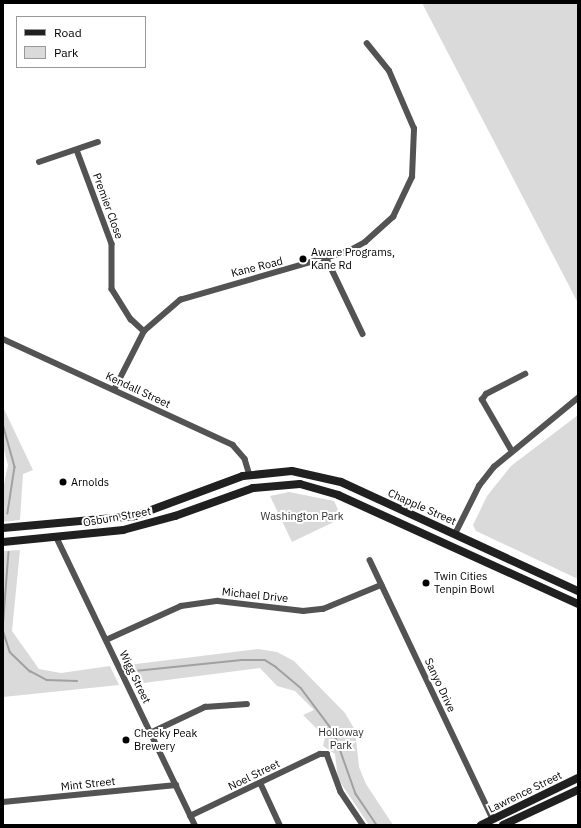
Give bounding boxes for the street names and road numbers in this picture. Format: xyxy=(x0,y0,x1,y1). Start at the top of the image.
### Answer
street label: Premier Close xyxy=(90,171,126,241)
street label: Kane Road xyxy=(230,254,284,280)
street label: Kendall Street xyxy=(104,369,172,411)
street label: Chapple Street xyxy=(386,486,458,528)
street label: Osburn Street xyxy=(82,505,152,529)
street label: Michael Drive xyxy=(221,585,289,605)
street label: Wigg Street xyxy=(117,649,153,705)
street label: Sanyo Drive xyxy=(422,656,458,714)
street label: Noel Street xyxy=(226,757,282,793)
street label: Lawrence Street xyxy=(486,768,564,816)
street label: Mint Street xyxy=(60,775,116,793)

